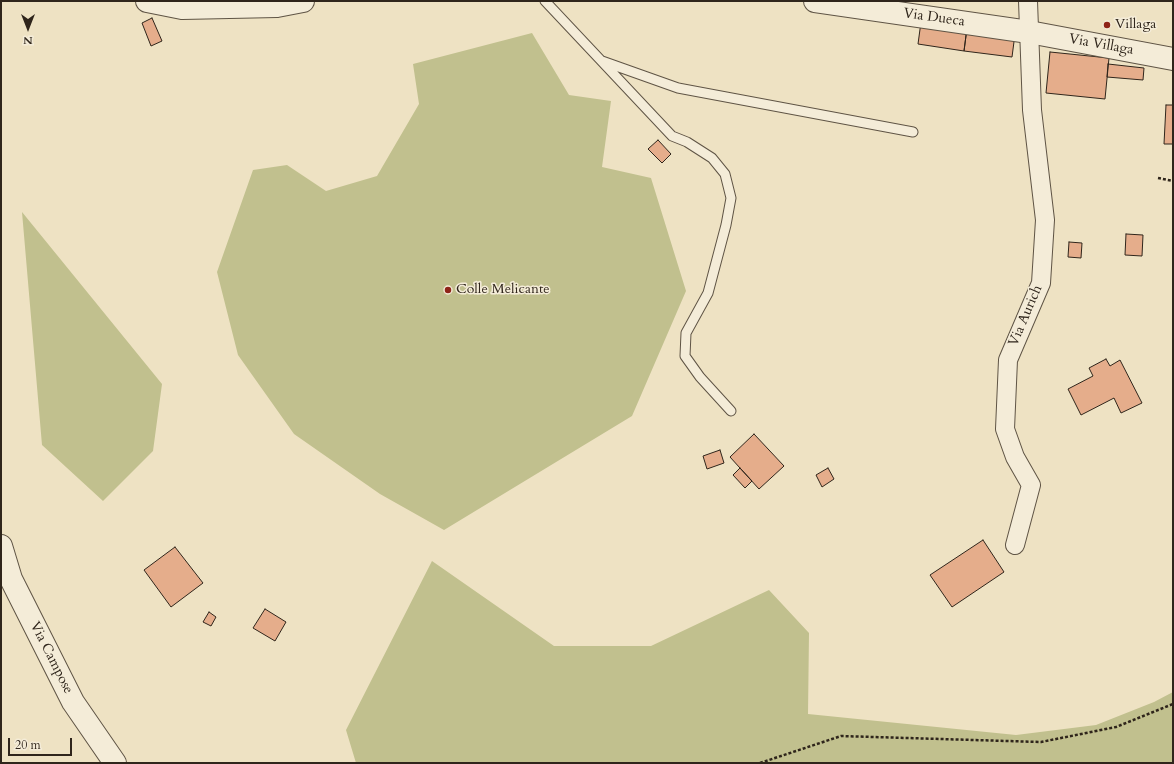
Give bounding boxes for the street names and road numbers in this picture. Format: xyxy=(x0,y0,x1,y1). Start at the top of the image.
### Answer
street label: Via Dueca xyxy=(902,5,966,31)
street label: Via Villaga xyxy=(1067,31,1135,59)
street label: Via Aurich xyxy=(1006,283,1046,349)
street label: Via Campose xyxy=(26,619,76,697)

